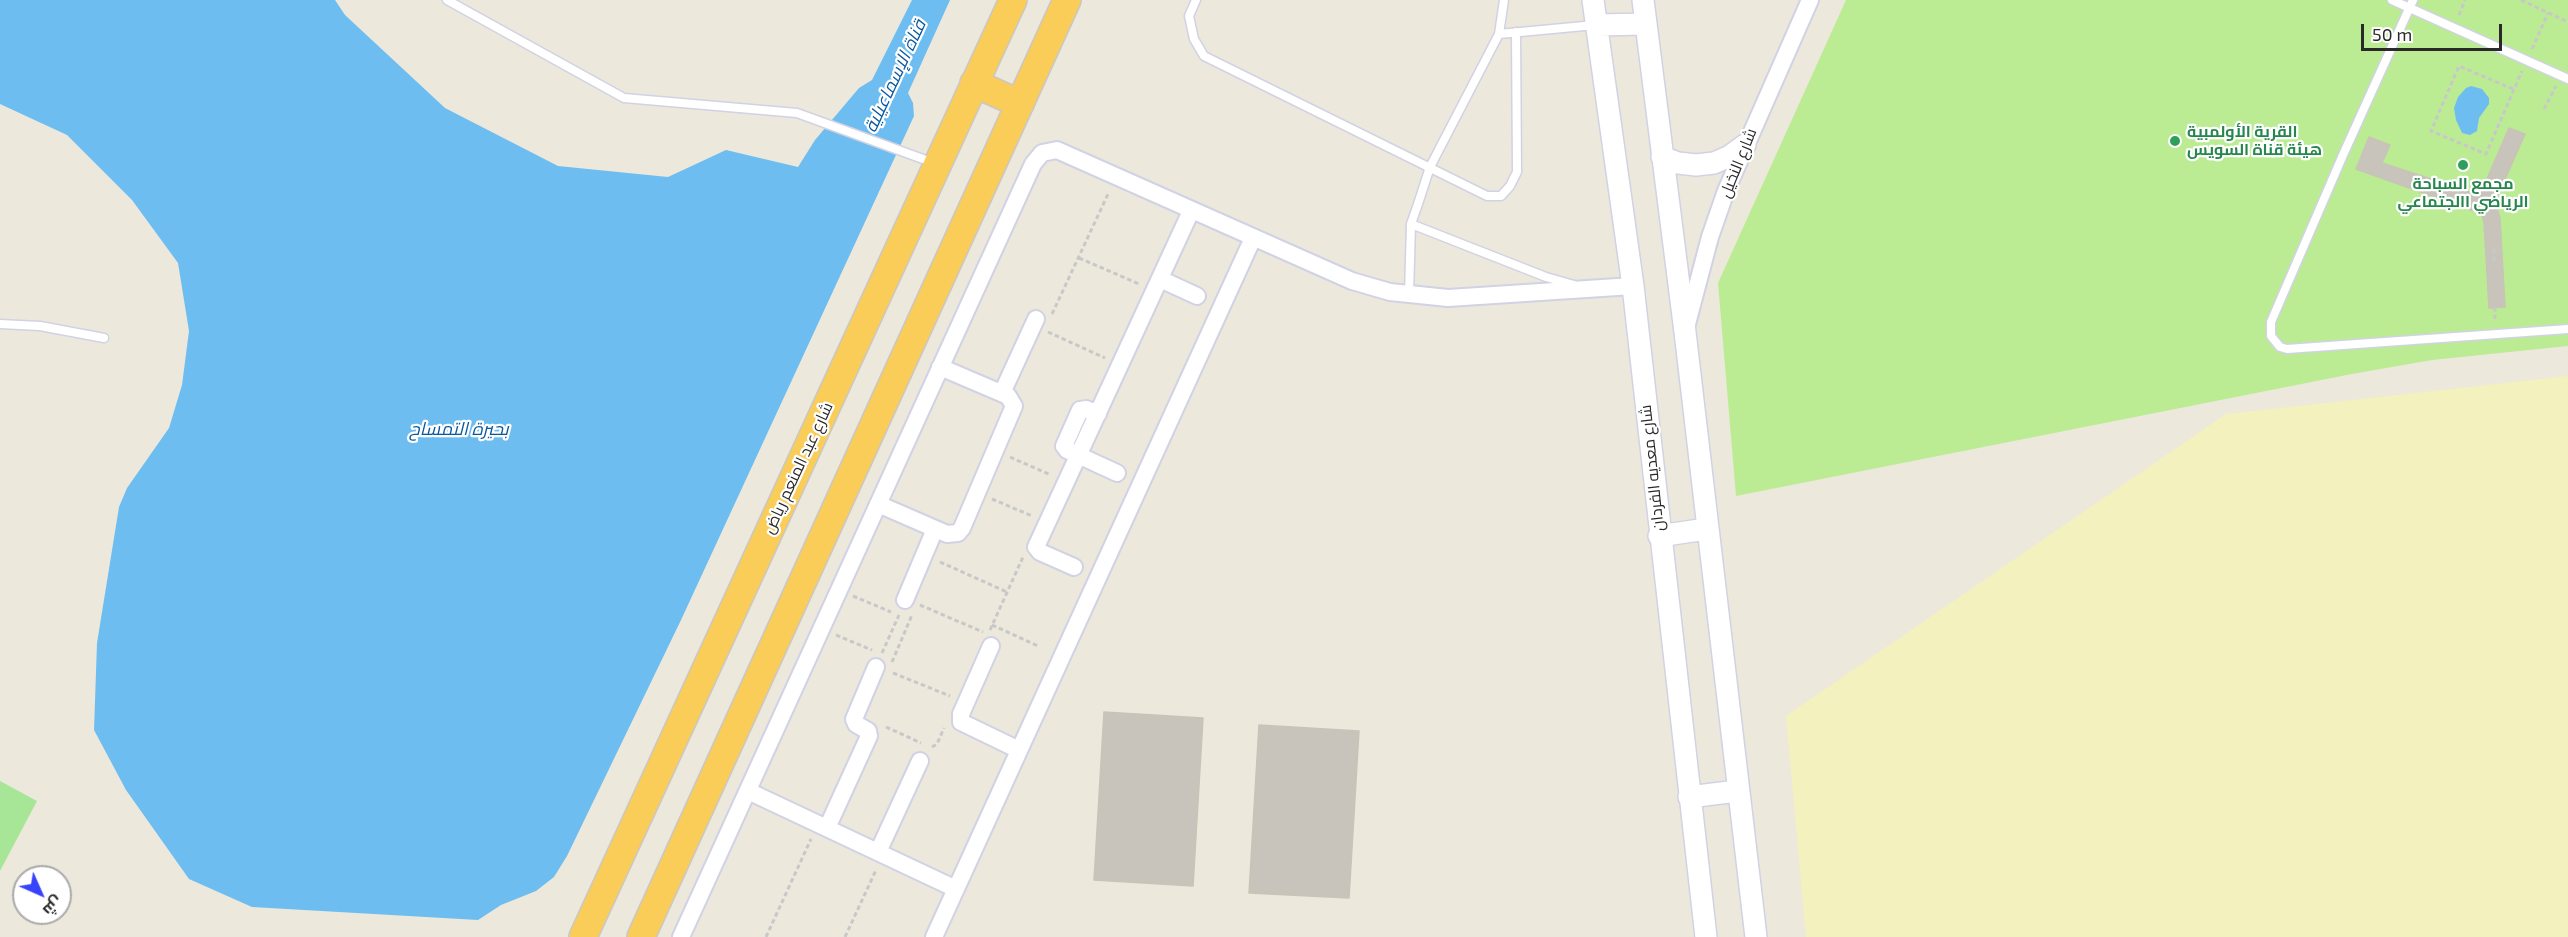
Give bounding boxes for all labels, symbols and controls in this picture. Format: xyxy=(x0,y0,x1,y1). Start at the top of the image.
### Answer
scale bar xyxy=(2364,12,2505,50)
water label: قناة الإسماعيلية xyxy=(859,16,931,136)
text: 50 m xyxy=(2372,23,2412,45)
place label: القرية الأولمبية هيئة قناة السويس xyxy=(2187,122,2322,160)
street label: شارع النخيل xyxy=(1715,125,1761,201)
marker: القرية الأولمبية هيئة قناة السويس xyxy=(2168,134,2182,148)
marker: مجمع السباحة الرياضي االجتماعي xyxy=(2456,158,2470,172)
place label: مجمع السباحة الرياضي االجتماعي xyxy=(2398,174,2528,212)
street label: شارع عبد المنعم رياض xyxy=(759,399,837,537)
street label: شارع معديه الفردان xyxy=(1636,404,1668,532)
water label: بحيرة التمساح xyxy=(409,418,509,440)
north arrow xyxy=(12,865,72,925)
text: ش xyxy=(40,893,68,921)

